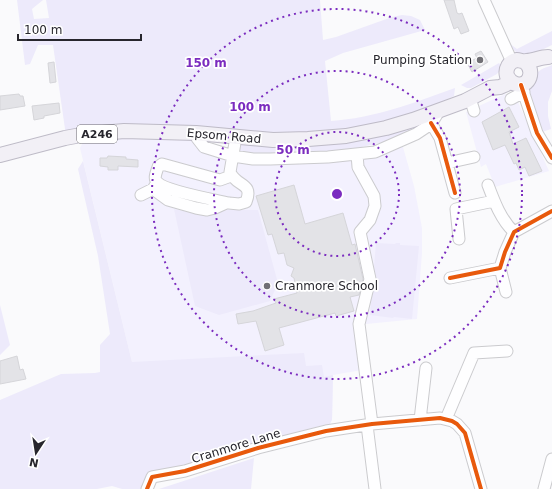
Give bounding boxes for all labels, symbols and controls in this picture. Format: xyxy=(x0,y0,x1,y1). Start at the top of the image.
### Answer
scale bar xyxy=(18,16,141,42)
text: 100 m xyxy=(24,23,62,37)
place label: Pumping Station xyxy=(373,53,472,67)
marker: Pumping Station xyxy=(475,55,485,65)
text: 150 m xyxy=(185,56,227,70)
text: 100 m xyxy=(229,100,271,114)
road number: A246 xyxy=(77,125,117,143)
street label: Epsom Road xyxy=(186,126,262,146)
text: 50 m xyxy=(276,143,310,157)
centre of rings xyxy=(330,187,344,201)
place label: Cranmore School xyxy=(275,279,378,293)
marker: Cranmore School xyxy=(262,281,272,291)
street label: Cranmore Lane xyxy=(190,426,282,466)
north arrow xyxy=(16,433,56,473)
text: N xyxy=(28,455,40,470)

